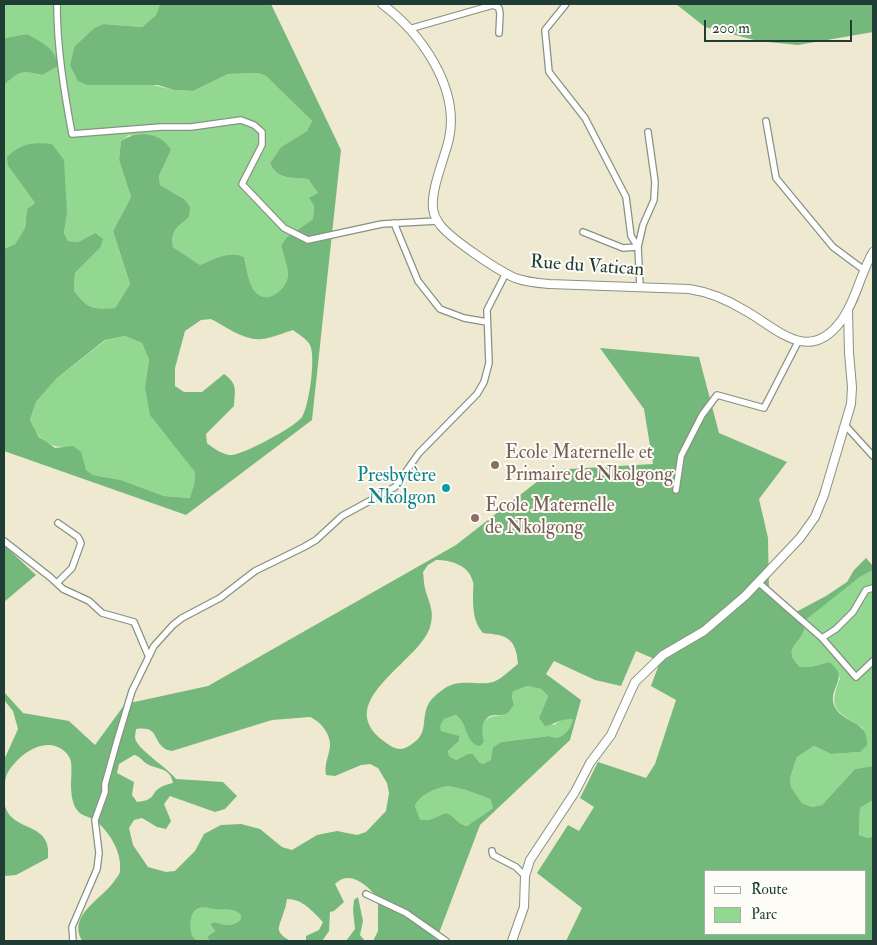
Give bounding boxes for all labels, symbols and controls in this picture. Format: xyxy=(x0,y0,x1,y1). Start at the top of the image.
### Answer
scale bar xyxy=(707,10,854,42)
text: 200 m xyxy=(712,19,750,38)
street label: Rue du Vatican xyxy=(529,252,645,282)
place label: Ecole Maternelle et Primaire de Nkolgong xyxy=(505,443,673,487)
marker: Ecole Maternelle et Primaire de Nkolgong xyxy=(489,459,501,471)
place label: Presbytère Nkolgon xyxy=(357,466,436,510)
marker: Presbytère Nkolgon xyxy=(440,482,452,494)
place label: Ecole Maternelle de Nkolgong xyxy=(485,496,615,540)
marker: Ecole Maternelle de Nkolgong xyxy=(469,512,481,524)
legend xyxy=(704,870,867,935)
text: Route xyxy=(751,880,788,899)
text: Parc xyxy=(751,905,777,924)

